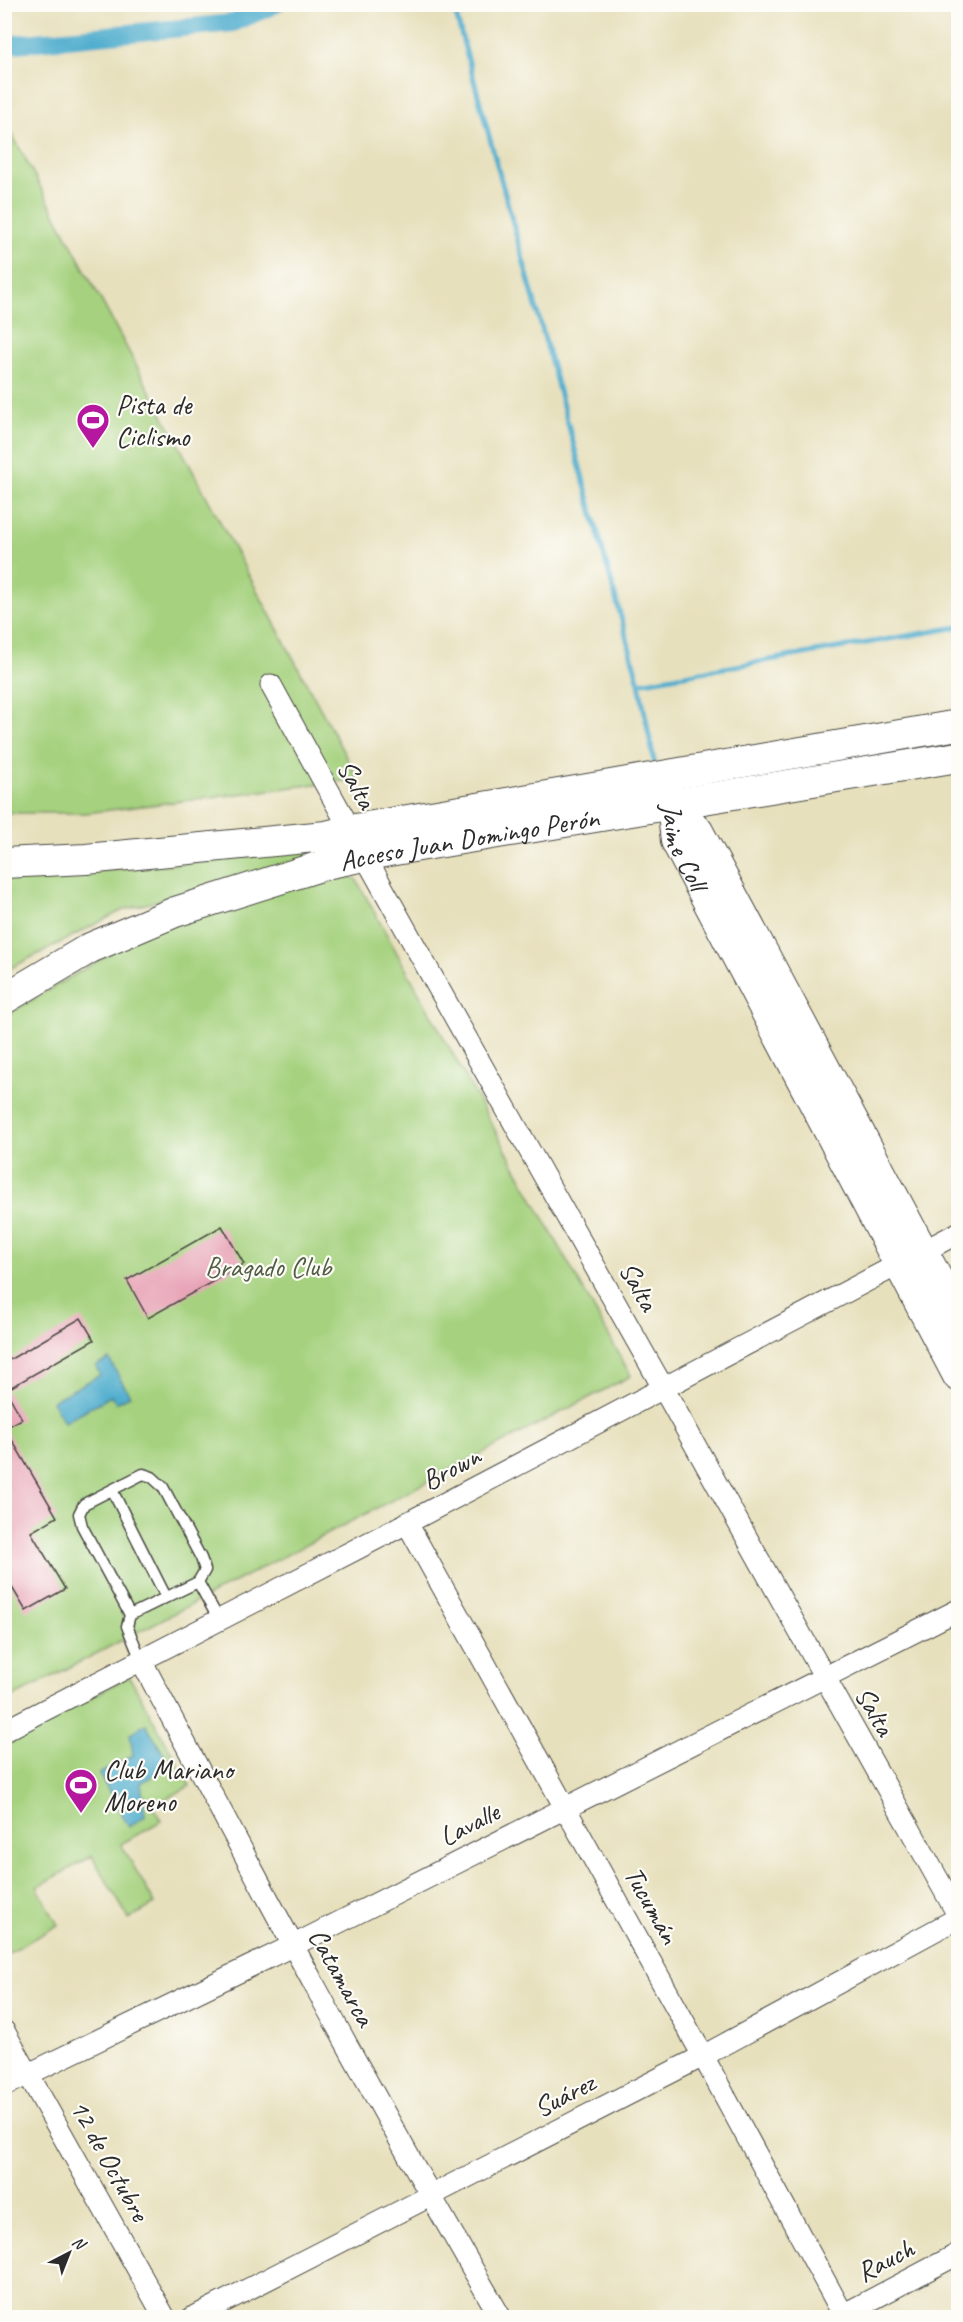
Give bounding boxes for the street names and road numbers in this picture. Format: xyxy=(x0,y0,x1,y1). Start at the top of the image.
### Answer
street label: Salta xyxy=(329,753,385,816)
street label: Acceso Juan Domingo Perón xyxy=(336,799,602,878)
street label: Jaime Coll xyxy=(654,800,719,901)
street label: Salta xyxy=(611,1255,667,1318)
street label: Brown xyxy=(416,1437,488,1498)
street label: Salta xyxy=(847,1680,904,1743)
street label: Lavalle xyxy=(433,1793,507,1854)
street label: Tucumán xyxy=(617,1860,688,1951)
street label: Catamarca xyxy=(301,1922,384,2034)
street label: Suárez xyxy=(528,2064,602,2125)
street label: 12 de Octubre xyxy=(62,2093,159,2229)
street label: Rauch xyxy=(850,2230,921,2290)

